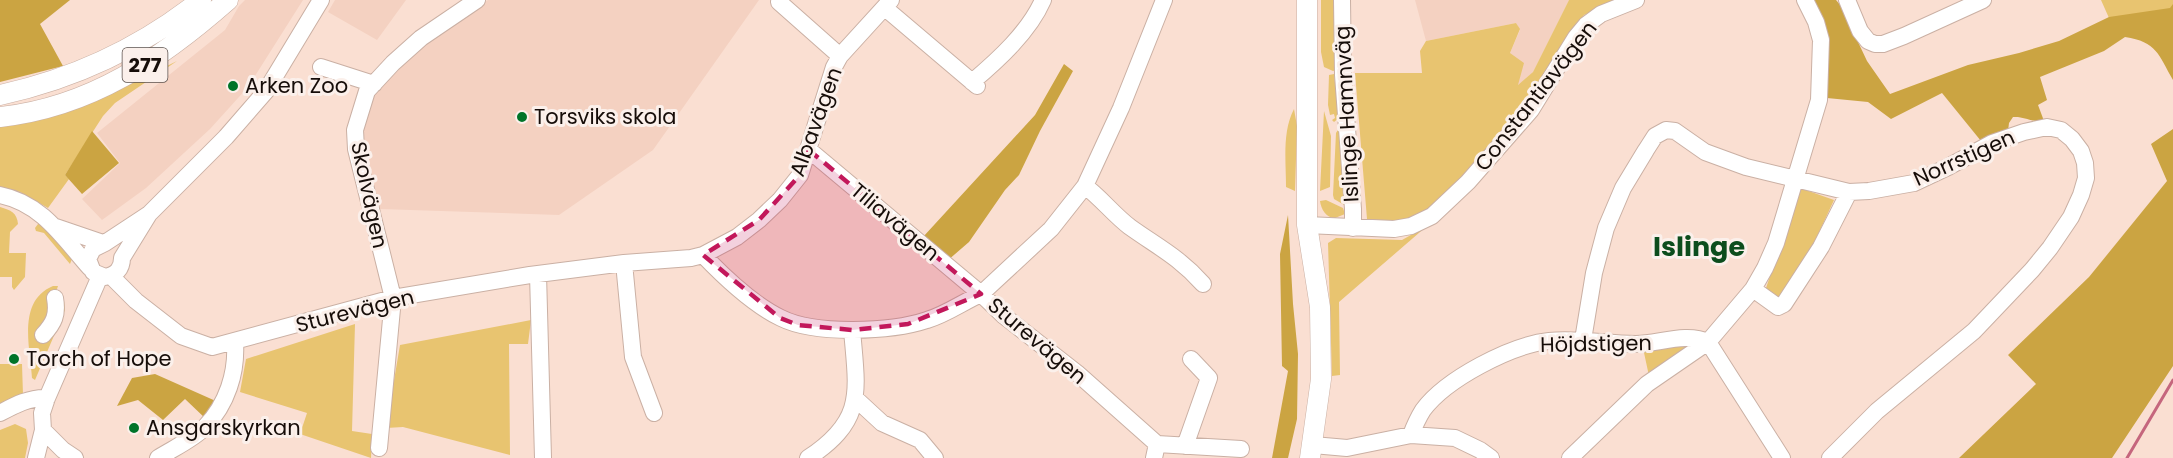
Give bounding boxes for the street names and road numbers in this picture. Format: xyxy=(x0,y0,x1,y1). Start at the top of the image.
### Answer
street label: Constantiavägen xyxy=(1468,15,1603,177)
street label: Islinge Hamnväg xyxy=(1327,25,1366,203)
road number: 277 xyxy=(122,48,168,82)
street label: Albavägen xyxy=(782,63,849,181)
street label: Norrstigen xyxy=(1908,122,2019,193)
street label: Skolvägen xyxy=(344,139,395,251)
street label: Tiliavägen xyxy=(845,176,946,267)
street label: Sturevägen xyxy=(293,282,417,339)
street label: Sturevägen xyxy=(982,291,1093,391)
street label: Höjdstigen xyxy=(1540,328,1652,359)

